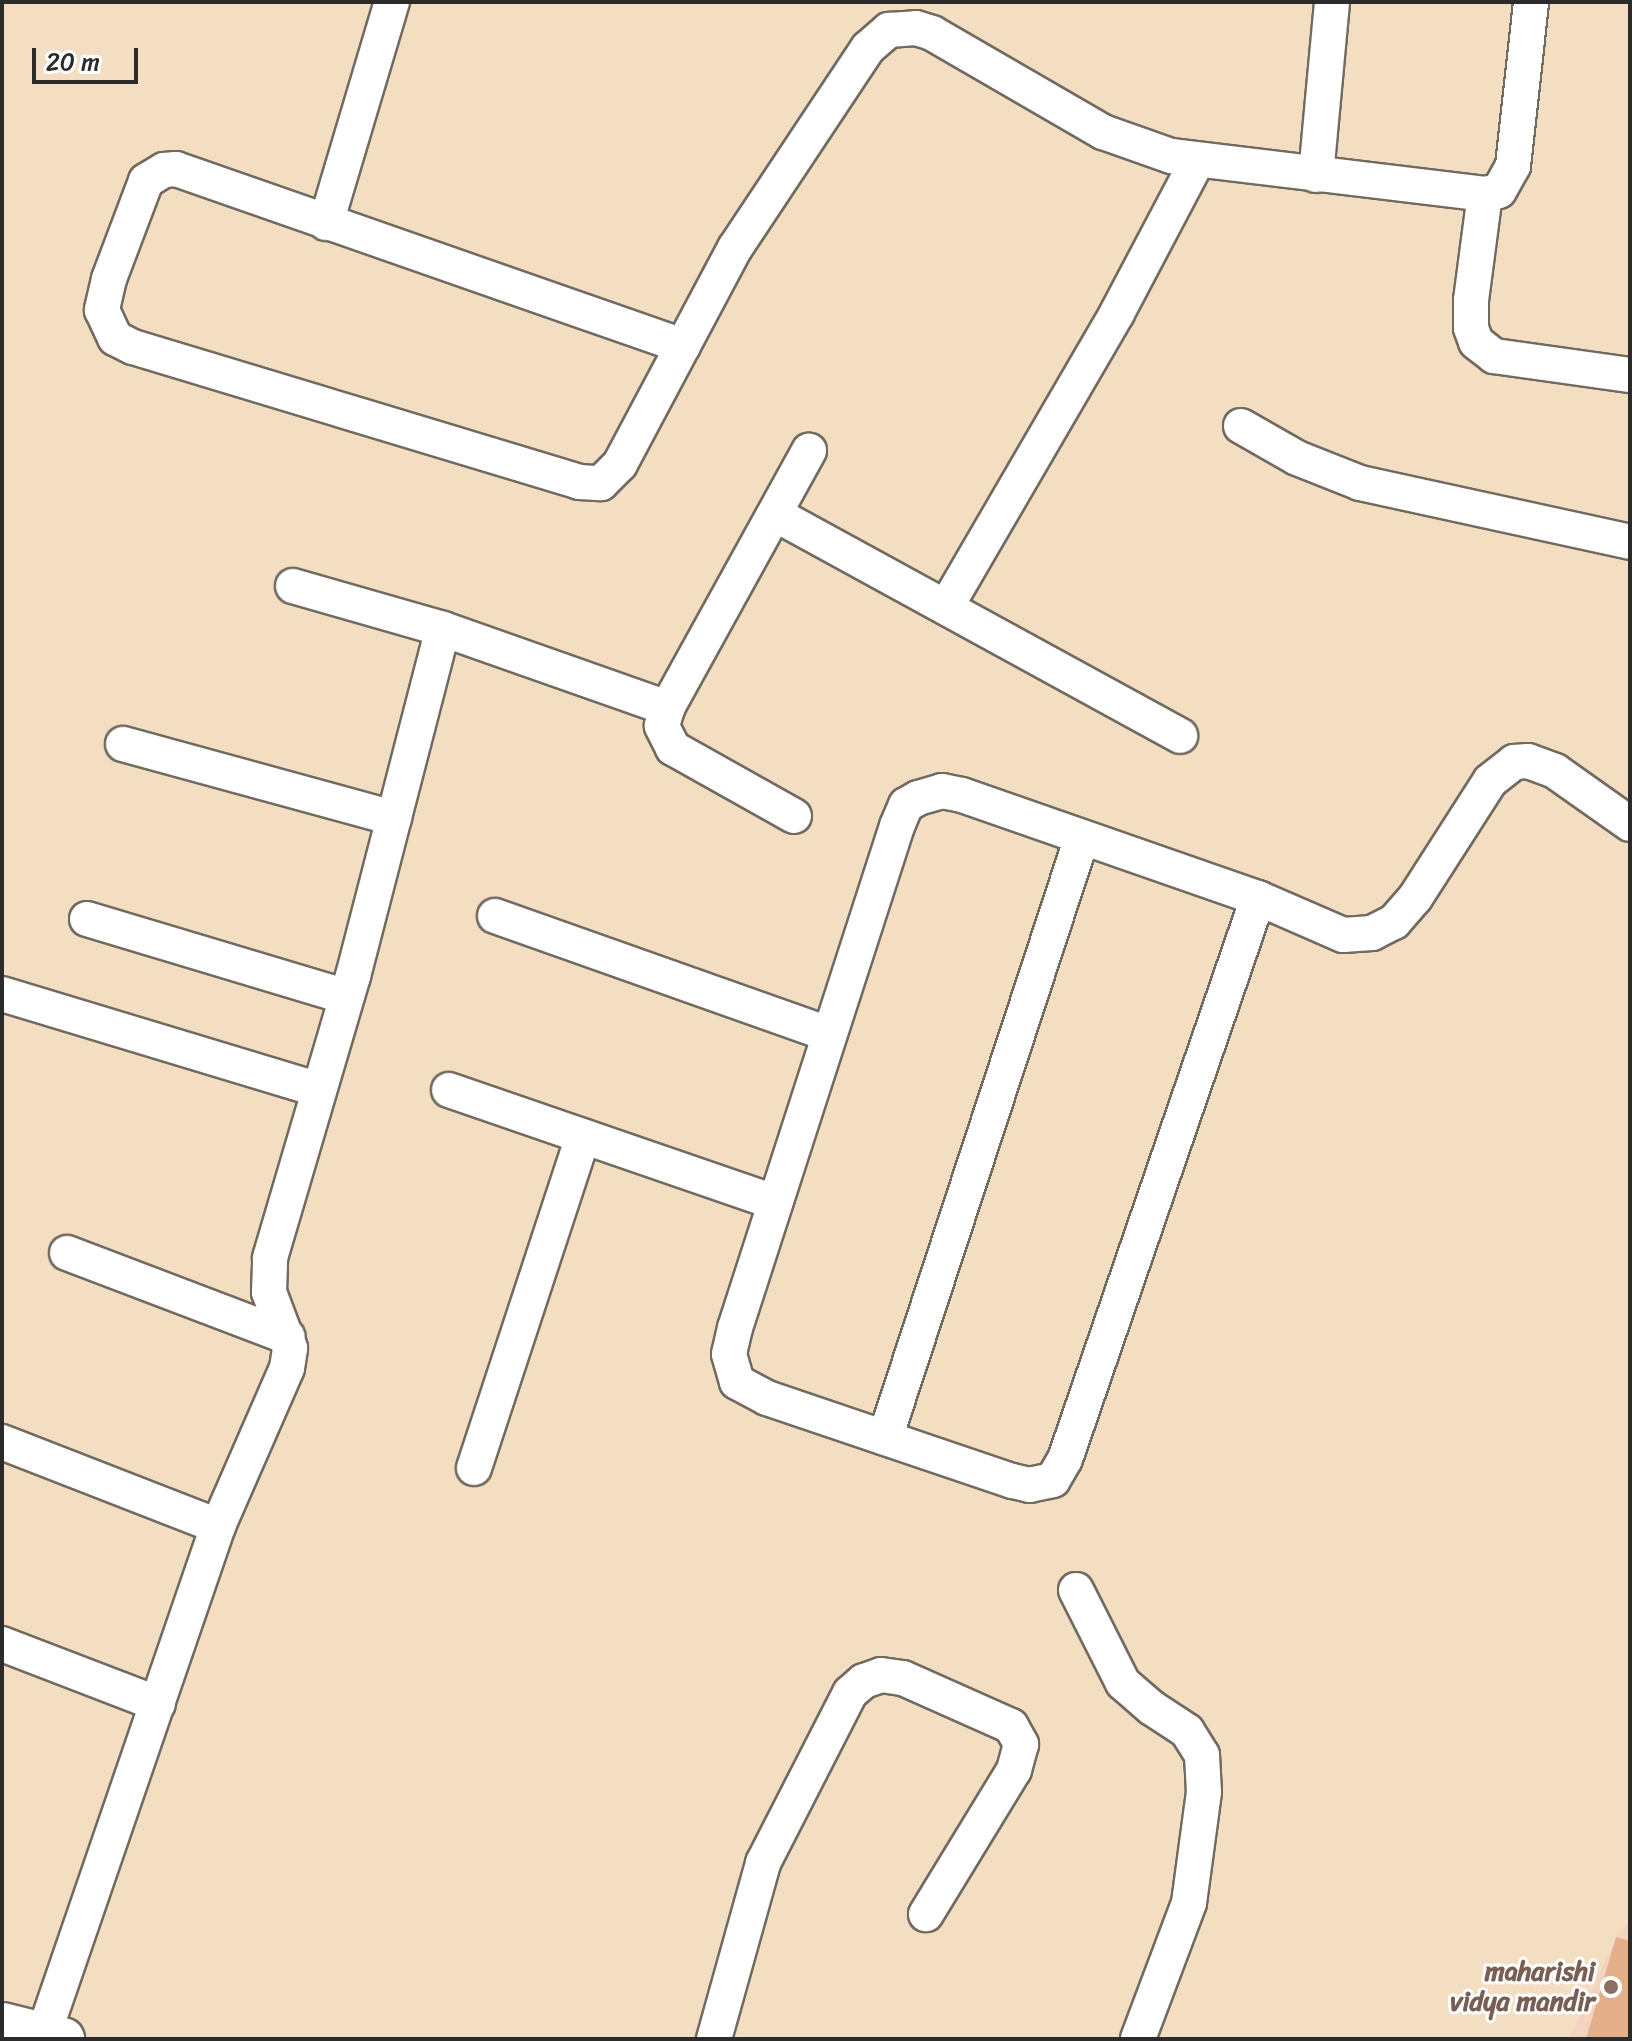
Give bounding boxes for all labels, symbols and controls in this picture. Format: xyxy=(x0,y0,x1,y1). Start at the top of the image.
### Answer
scale bar xyxy=(36,32,142,82)
text: 20 m xyxy=(46,41,100,83)
place label: maharishi vidya mandir xyxy=(1450,1956,1595,2018)
marker: maharishi vidya mandir xyxy=(1602,1978,1620,1996)

